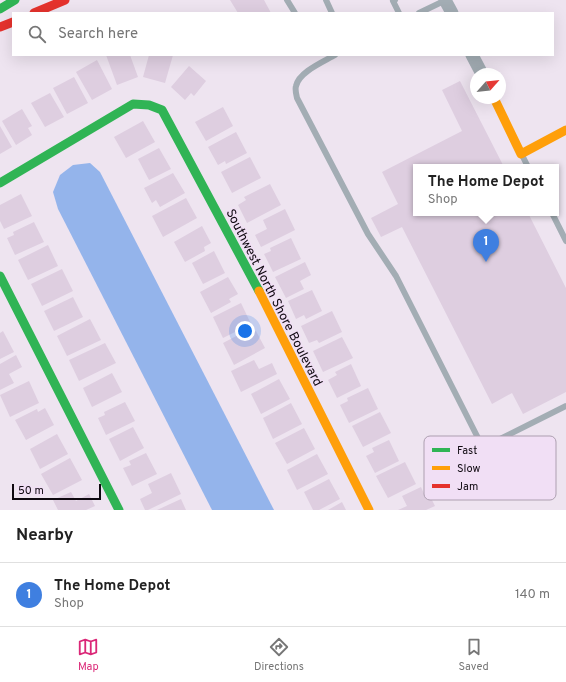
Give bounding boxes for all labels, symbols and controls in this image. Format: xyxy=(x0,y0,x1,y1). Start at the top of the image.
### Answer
search box xyxy=(12,12,554,56)
icon: search xyxy=(26,23,48,45)
text: Search here xyxy=(58,25,138,44)
north arrow xyxy=(470,68,506,104)
popup xyxy=(413,164,559,216)
text: The Home Depot xyxy=(428,173,544,192)
text: Shop xyxy=(428,192,458,208)
street label: Southwest North Shore Boulevard xyxy=(221,207,325,389)
pin: 1 xyxy=(473,229,499,262)
your location xyxy=(235,321,255,341)
legend xyxy=(424,436,556,500)
text: Fast xyxy=(457,444,477,458)
text: Slow xyxy=(457,462,480,476)
text: Jam xyxy=(457,480,478,494)
scale bar xyxy=(12,482,101,501)
text: 50 m xyxy=(18,484,44,498)
text: Nearby xyxy=(16,525,73,547)
text: The Home Depot xyxy=(54,577,170,596)
text: 1 xyxy=(26,587,32,603)
text: 140 m xyxy=(515,587,550,603)
text: Shop xyxy=(54,596,84,612)
tab: Map xyxy=(77,636,99,674)
tab: Directions xyxy=(254,636,304,674)
tab: Saved xyxy=(458,636,489,674)

